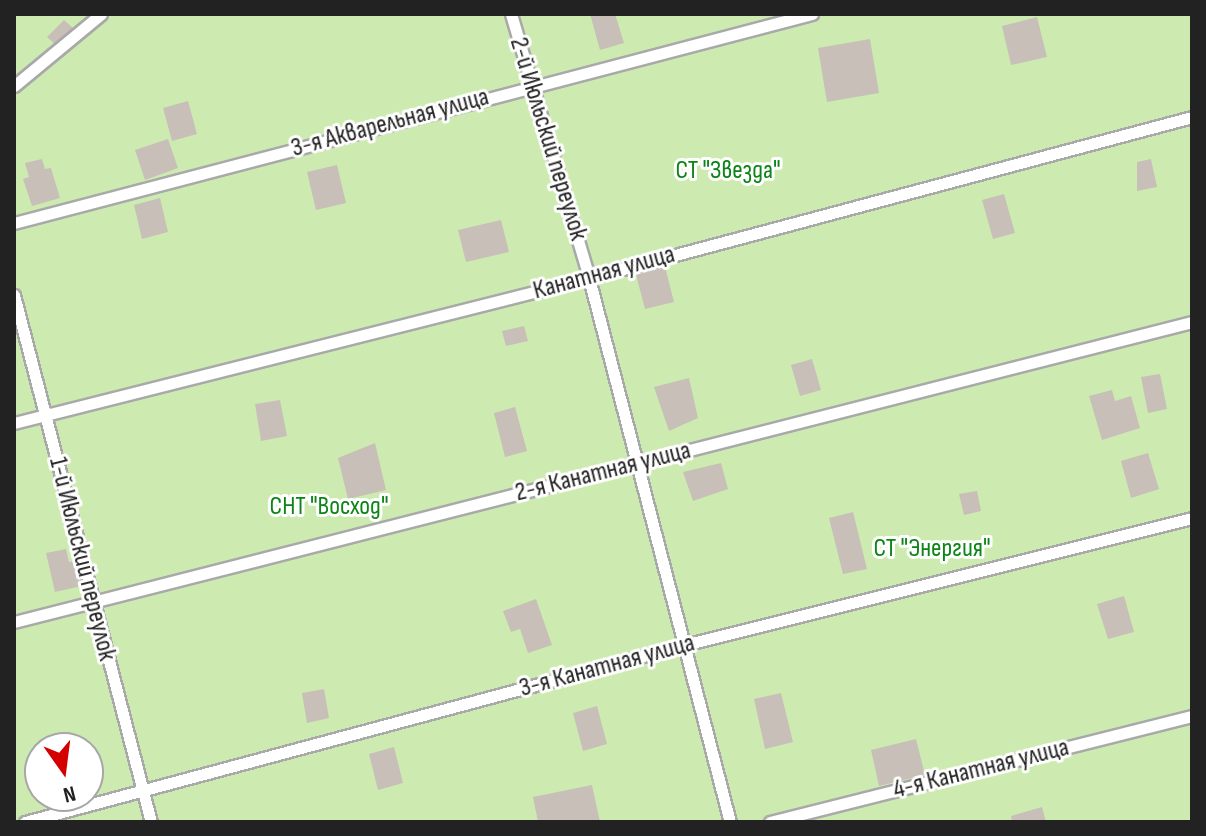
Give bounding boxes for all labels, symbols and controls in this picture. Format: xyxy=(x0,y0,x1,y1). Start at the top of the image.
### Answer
street label: 2-й Июльский переулок xyxy=(502,34,594,244)
street label: 3-я Акварельная улица xyxy=(288,82,492,164)
park label: СТ "Звезда" xyxy=(675,155,781,187)
street label: Канатная улица xyxy=(530,239,678,307)
street label: 2-я Канатная улица xyxy=(512,435,694,509)
street label: 1-й Июльский переулок xyxy=(42,454,122,664)
park label: СНТ "Восход" xyxy=(270,491,388,523)
park label: СТ "Энергия" xyxy=(873,533,991,565)
street label: 3-я Канатная улица xyxy=(516,628,698,704)
north arrow xyxy=(24,732,104,812)
street label: 4-я Канатная улица xyxy=(890,732,1072,806)
text: N xyxy=(60,779,78,808)

